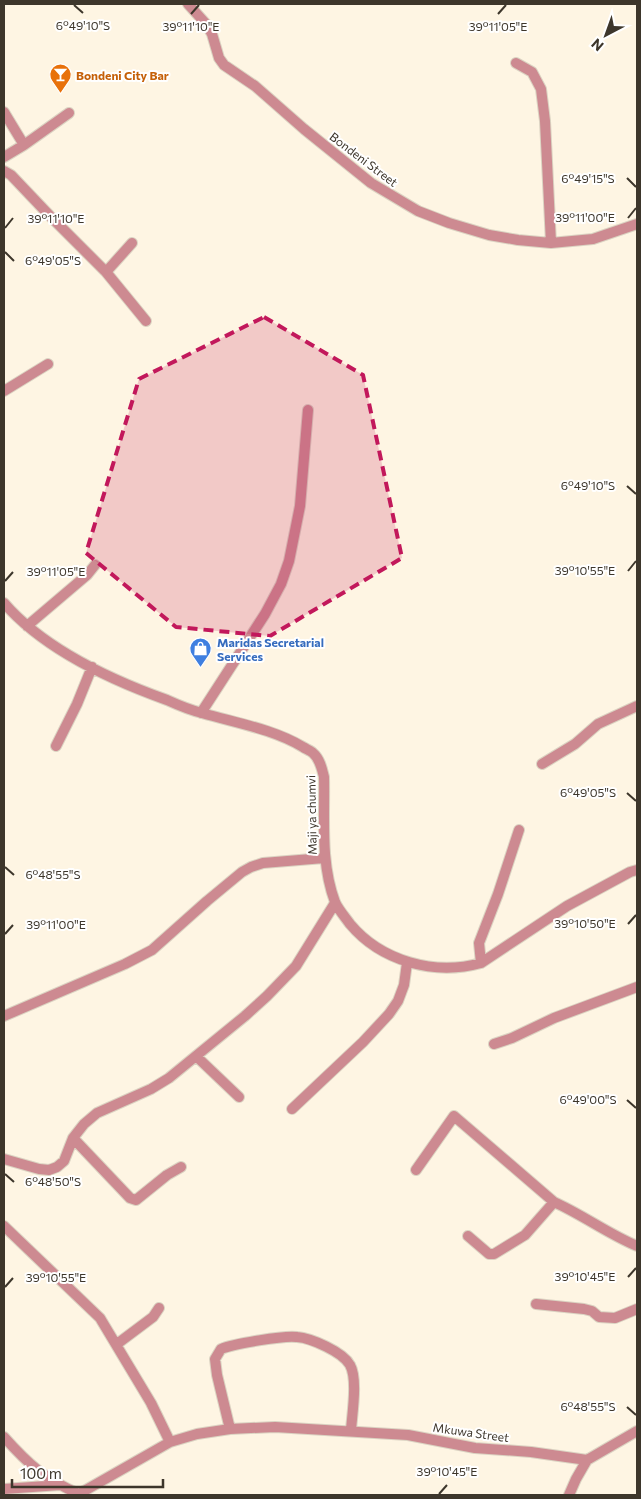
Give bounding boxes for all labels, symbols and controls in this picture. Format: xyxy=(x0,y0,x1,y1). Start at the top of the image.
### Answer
north arrow xyxy=(581,10,631,60)
text: 6°49'10"S xyxy=(56,18,110,32)
text: 39°11'10"E xyxy=(163,19,219,33)
text: 39°11'05"E xyxy=(469,19,527,33)
text: N xyxy=(588,35,607,55)
bar icon: Bondeni City Bar xyxy=(48,63,72,94)
place label: Bondeni City Bar xyxy=(76,68,169,82)
street label: Bondeni Street xyxy=(327,129,401,189)
text: 6°49'15"S xyxy=(561,171,615,185)
text: 39°11'00"E xyxy=(555,210,615,224)
text: 39°11'10"E xyxy=(28,211,84,225)
text: 6°49'05"S xyxy=(25,253,81,267)
text: 6°49'10"S xyxy=(561,478,615,492)
text: 39°10'55"E xyxy=(555,563,615,577)
text: 39°11'05"E xyxy=(27,564,85,578)
place label: Maridas Secretarial Services xyxy=(217,635,324,663)
shop icon: Maridas Secretarial Services xyxy=(189,637,213,668)
street label: Maji ya chumvi xyxy=(303,775,319,855)
text: 6°49'05"S xyxy=(560,785,616,799)
text: 6°48'55"S xyxy=(25,867,81,881)
text: 39°10'50"E xyxy=(554,916,616,930)
text: 39°11'00"E xyxy=(26,917,86,931)
text: 6°49'00"S xyxy=(560,1092,616,1106)
text: 6°48'50"S xyxy=(25,1174,81,1188)
text: 39°10'45"E xyxy=(555,1269,615,1283)
text: 39°10'55"E xyxy=(26,1270,86,1284)
text: 6°48'55"S xyxy=(560,1399,616,1413)
street label: Mkuwa Street xyxy=(432,1420,510,1444)
scale bar xyxy=(12,1456,164,1488)
text: 100 m xyxy=(20,1464,62,1482)
text: 39°10'45"E xyxy=(417,1464,477,1478)

